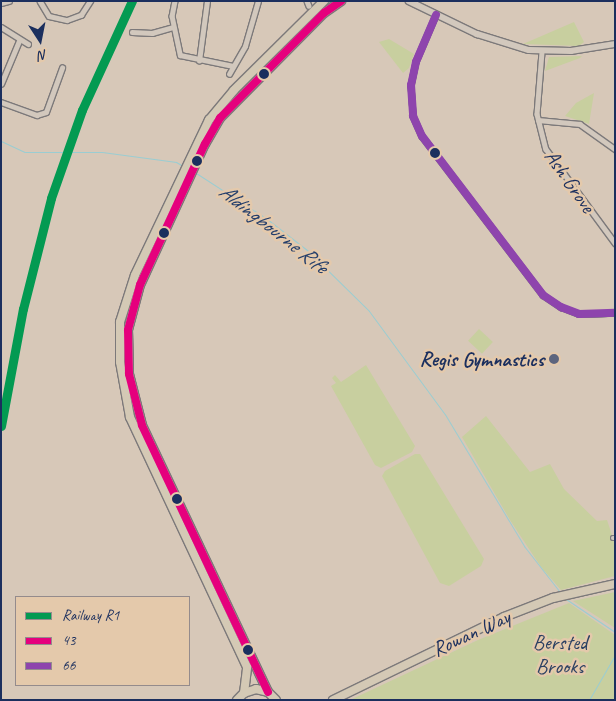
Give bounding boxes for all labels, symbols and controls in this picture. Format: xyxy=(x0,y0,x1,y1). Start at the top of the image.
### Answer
north arrow xyxy=(15,15,65,65)
text: N xyxy=(37,46,49,64)
unlabelled marker xyxy=(259,69,269,79)
street label: Ash Grove xyxy=(539,145,601,217)
unlabelled marker xyxy=(430,148,440,158)
unlabelled marker xyxy=(192,156,202,166)
water label: Aldingbourne Rife xyxy=(213,178,333,280)
unlabelled marker xyxy=(159,228,169,238)
place label: Regis Gymnastics xyxy=(418,346,544,372)
marker: Regis Gymnastics xyxy=(548,353,560,365)
unlabelled marker xyxy=(172,494,182,504)
legend xyxy=(15,596,190,686)
street label: Rowan Way xyxy=(428,604,514,662)
text: Railway R1 xyxy=(62,606,119,625)
park label: Bersted Brooks xyxy=(533,629,587,679)
text: 43 xyxy=(62,631,76,650)
unlabelled marker xyxy=(243,645,253,655)
text: 66 xyxy=(62,656,76,675)

